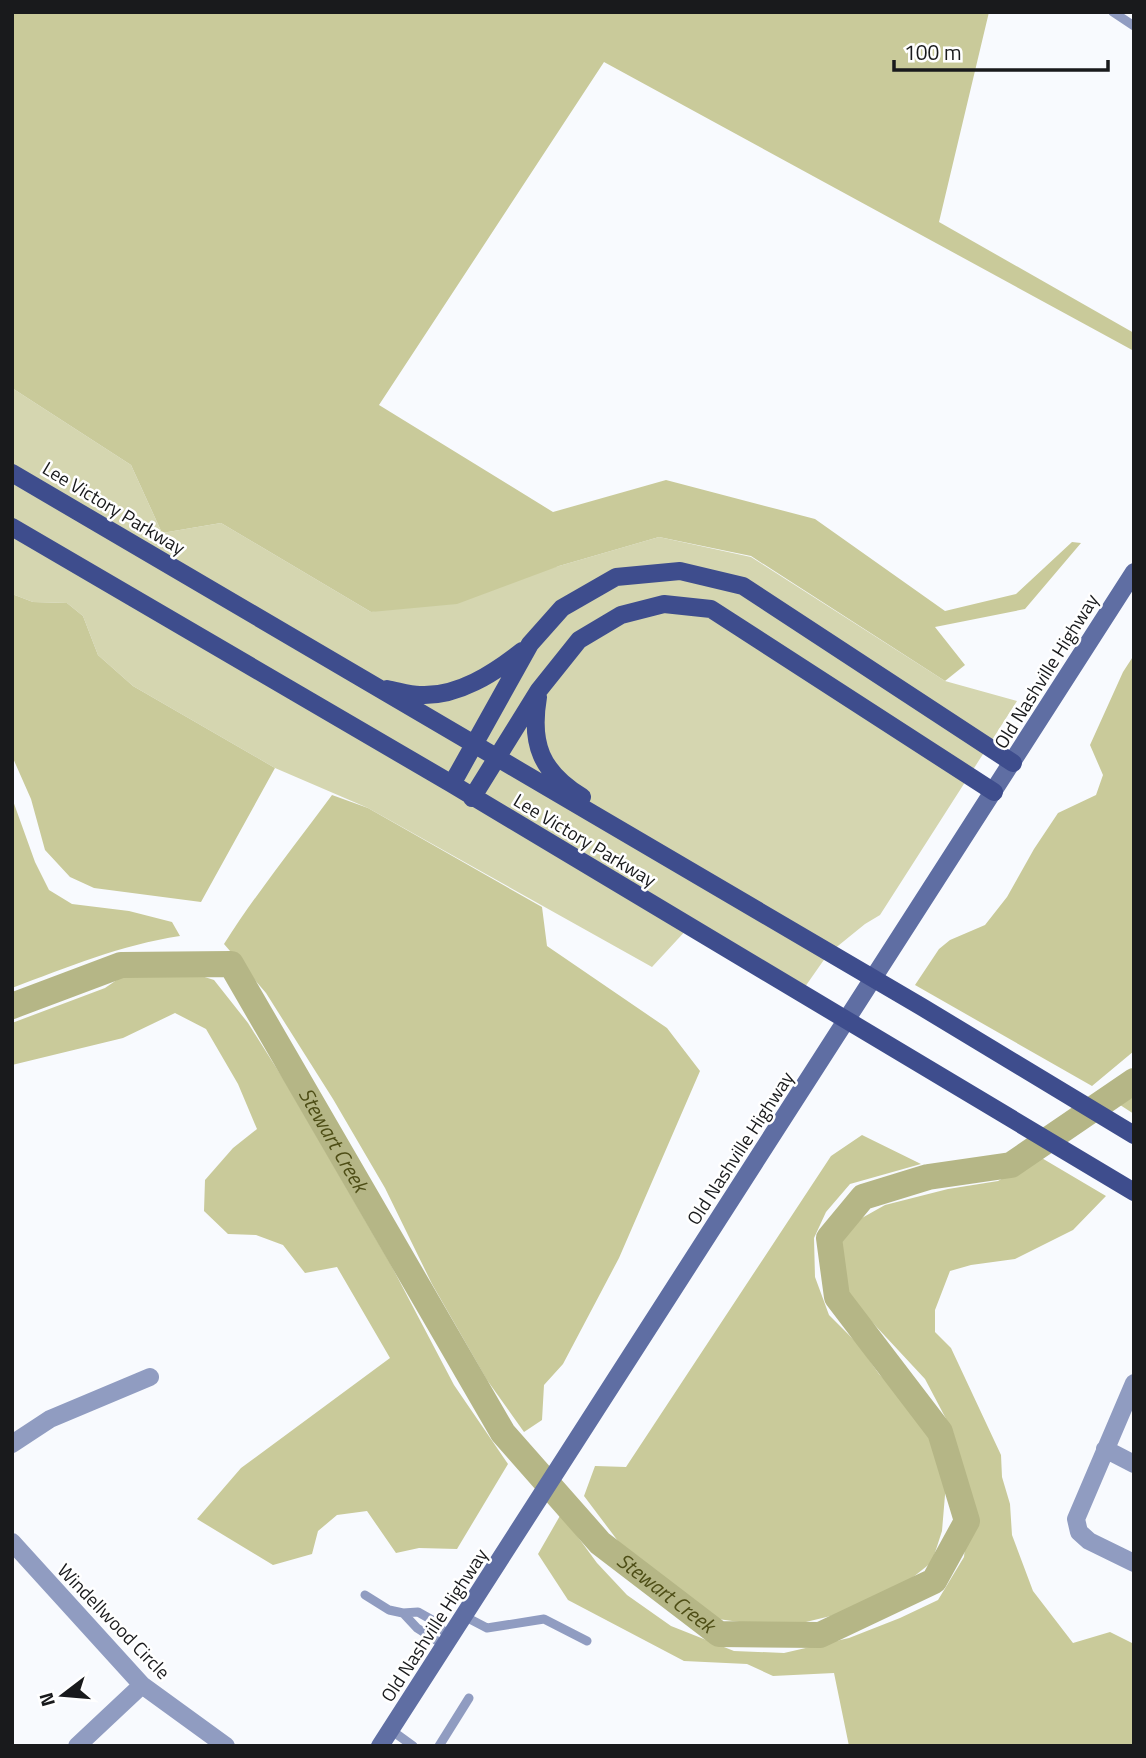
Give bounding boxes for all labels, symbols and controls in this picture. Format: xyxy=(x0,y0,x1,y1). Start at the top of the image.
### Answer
scale bar xyxy=(894,28,1108,72)
text: 100 m xyxy=(904,36,961,68)
street label: Lee Victory Parkway xyxy=(37,453,191,562)
street label: Old Nashville Highway xyxy=(986,588,1105,754)
street label: Lee Victory Parkway xyxy=(508,785,662,894)
street label: Old Nashville Highway xyxy=(679,1065,800,1230)
water label: Stewart Creek xyxy=(291,1081,378,1200)
street label: Old Nashville Highway xyxy=(373,1542,494,1707)
water label: Stewart Creek xyxy=(610,1544,724,1642)
street label: Windellwood Circle xyxy=(51,1556,177,1685)
north arrow xyxy=(28,1660,98,1730)
text: N xyxy=(30,1689,62,1710)

